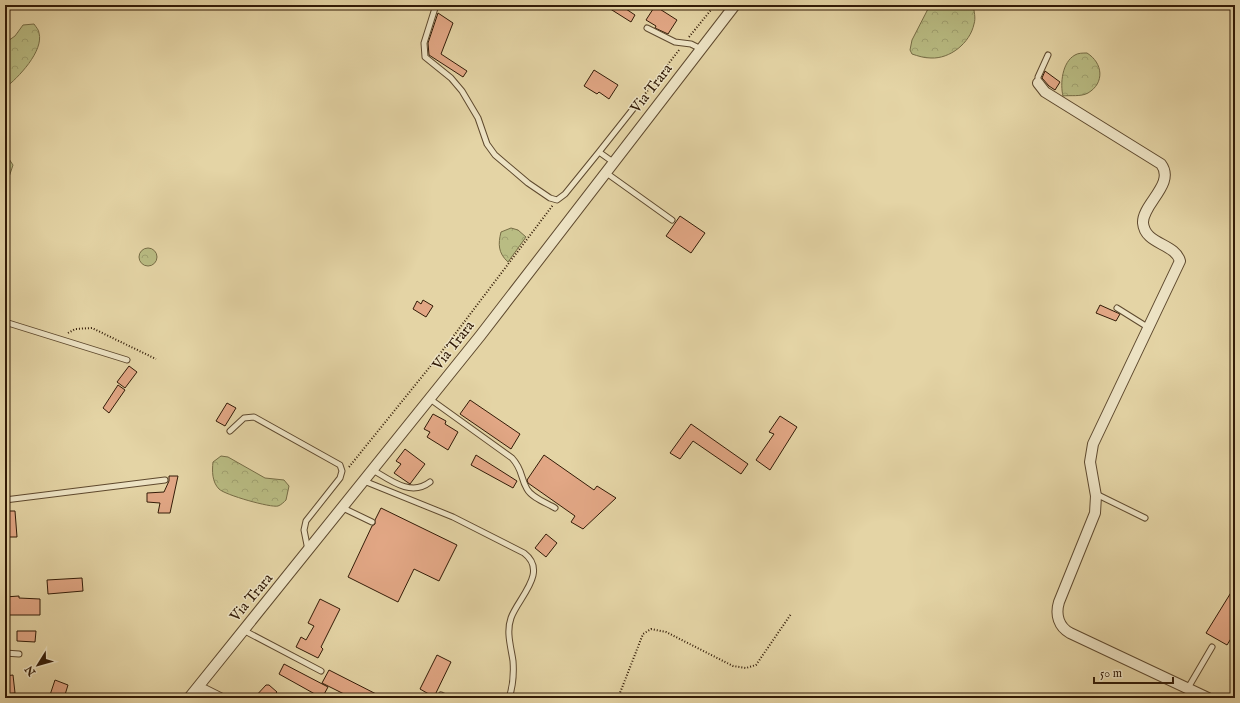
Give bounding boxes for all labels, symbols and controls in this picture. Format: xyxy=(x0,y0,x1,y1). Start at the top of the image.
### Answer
street label: Via Trara xyxy=(626,59,677,118)
street label: Via Trara xyxy=(428,316,479,375)
street label: Via Trara xyxy=(225,569,277,626)
north arrow xyxy=(18,645,58,685)
scale bar xyxy=(1094,659,1173,685)
text: N xyxy=(22,662,40,679)
text: 50 m xyxy=(1100,666,1122,681)

